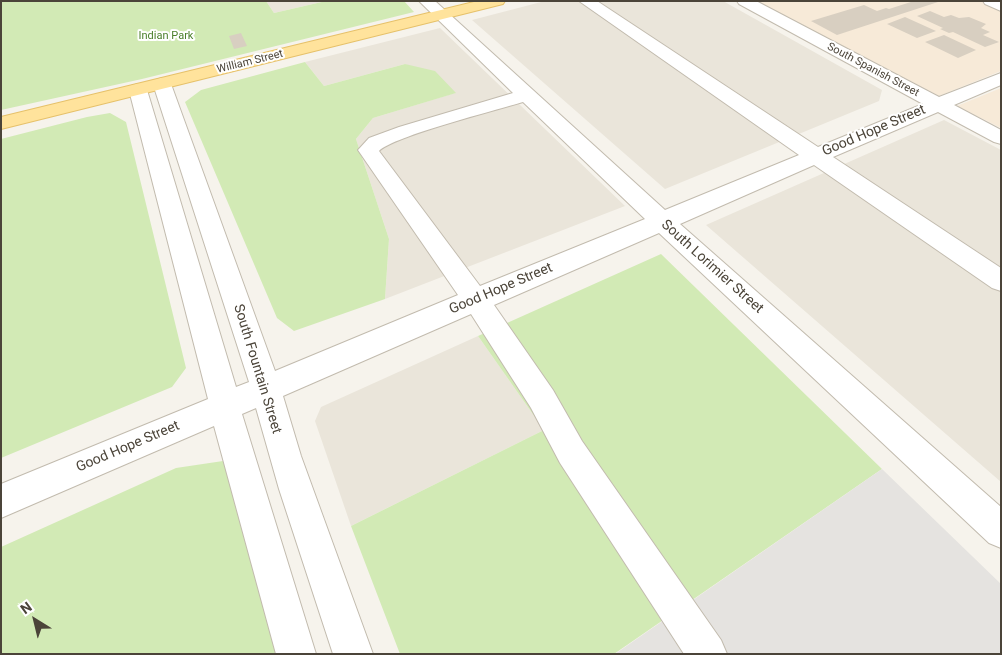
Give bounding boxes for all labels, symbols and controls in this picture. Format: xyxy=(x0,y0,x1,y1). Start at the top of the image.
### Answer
park label: Indian Park xyxy=(139,29,193,43)
street label: South Spanish Street xyxy=(825,40,921,100)
street label: William Street xyxy=(215,47,285,77)
street label: Good Hope Street xyxy=(820,102,928,160)
street label: South Lorimier Street xyxy=(657,217,767,317)
street label: Good Hope Street xyxy=(447,260,555,318)
street label: South Fountain Street xyxy=(229,302,285,436)
street label: Good Hope Street xyxy=(74,418,182,476)
north arrow xyxy=(10,595,60,645)
text: N xyxy=(17,598,35,617)

